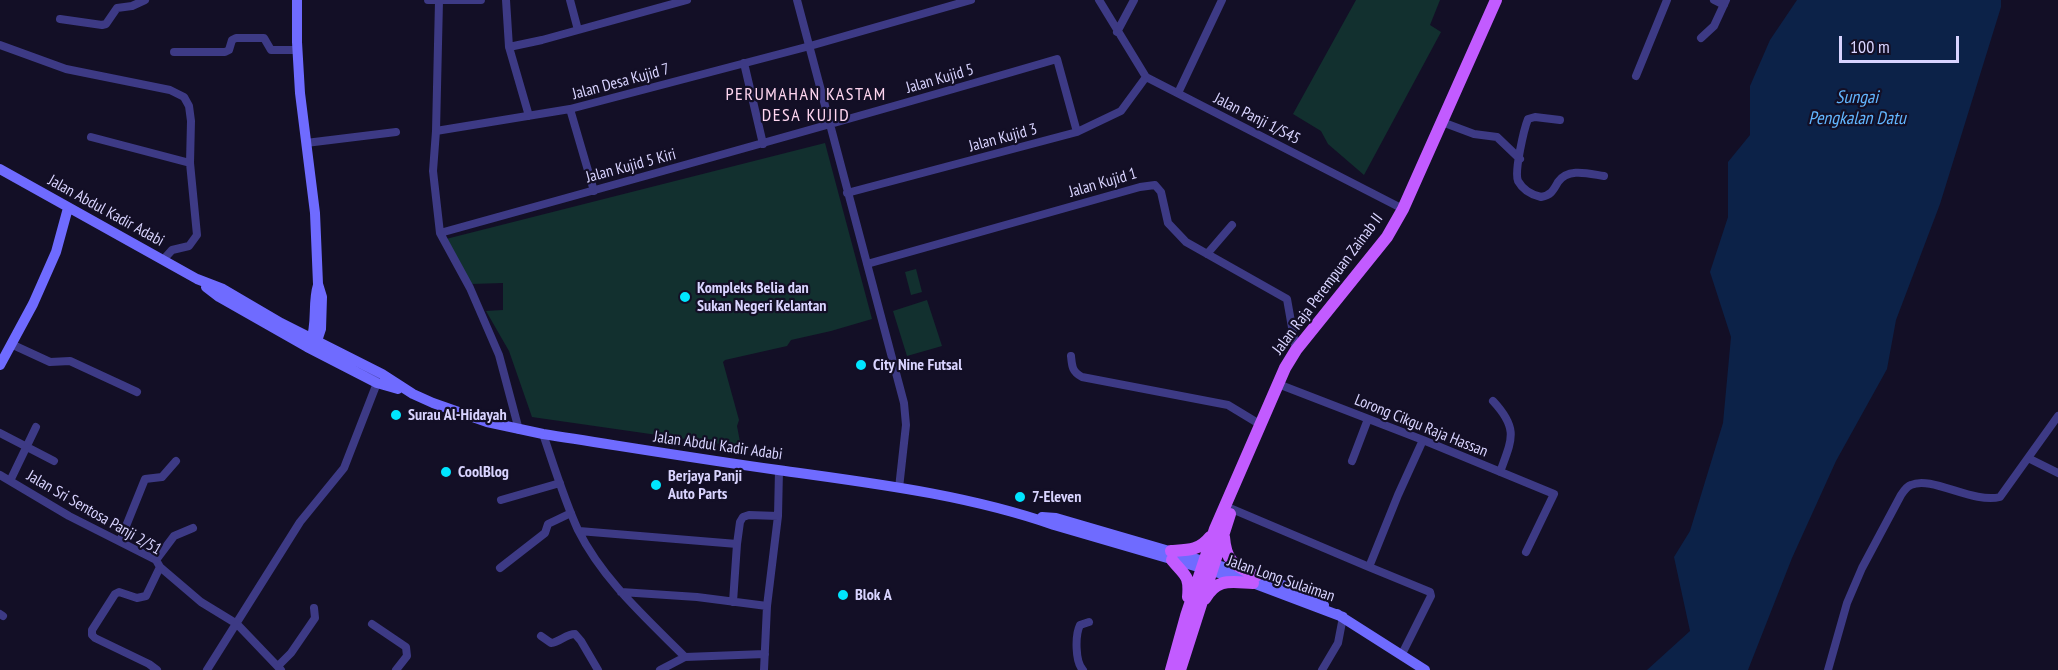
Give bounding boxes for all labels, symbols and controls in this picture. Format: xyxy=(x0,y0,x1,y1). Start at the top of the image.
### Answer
scale bar xyxy=(1842,24,1962,62)
text: 100 m xyxy=(1850,35,1890,58)
street label: Jalan Desa Kujid 7 xyxy=(570,60,672,104)
street label: Jalan Kujid 5 xyxy=(904,60,976,98)
district label: PERUMAHAN KASTAM DESA KUJID xyxy=(725,84,887,127)
water label: Sungai Pengkalan Datu xyxy=(1808,87,1906,130)
street label: Jalan Panji 1/S45 xyxy=(1211,89,1303,149)
street label: Jalan Kujid 3 xyxy=(967,120,1039,156)
street label: Jalan Kujid 5 Kiri xyxy=(584,145,678,187)
street label: Jalan Kujid 1 xyxy=(1067,164,1139,202)
street label: Jalan Abdul Kadir Adabi xyxy=(45,171,167,251)
street label: Jalan Raja Perempuan Zainab II xyxy=(1269,210,1387,358)
place label: Kompleks Belia dan Sukan Negeri Kelantan xyxy=(697,278,826,316)
marker: Kompleks Belia dan Sukan Negeri Kelantan xyxy=(678,290,692,304)
place label: City Nine Futsal xyxy=(873,355,962,375)
marker: City Nine Futsal xyxy=(854,358,868,372)
street label: Lorong Cikgu Raja Hassan xyxy=(1352,390,1490,462)
place label: Surau Al-Hidayah xyxy=(408,405,507,425)
marker: Surau Al-Hidayah xyxy=(389,408,403,422)
street label: Jalan Abdul Kadir Adabi xyxy=(652,427,784,465)
place label: CoolBlog xyxy=(458,462,509,482)
marker: CoolBlog xyxy=(439,465,453,479)
place label: Berjaya Panji Auto Parts xyxy=(668,466,742,504)
street label: Jalan Sri Sentosa Panji 2/51 xyxy=(23,467,165,559)
marker: Berjaya Panji Auto Parts xyxy=(649,478,663,492)
place label: 7-Eleven xyxy=(1032,487,1081,507)
marker: 7-Eleven xyxy=(1013,490,1027,504)
street label: Jalan Long Sulaiman xyxy=(1225,552,1337,606)
place label: Blok A xyxy=(855,585,892,605)
marker: Blok A xyxy=(836,588,850,602)

